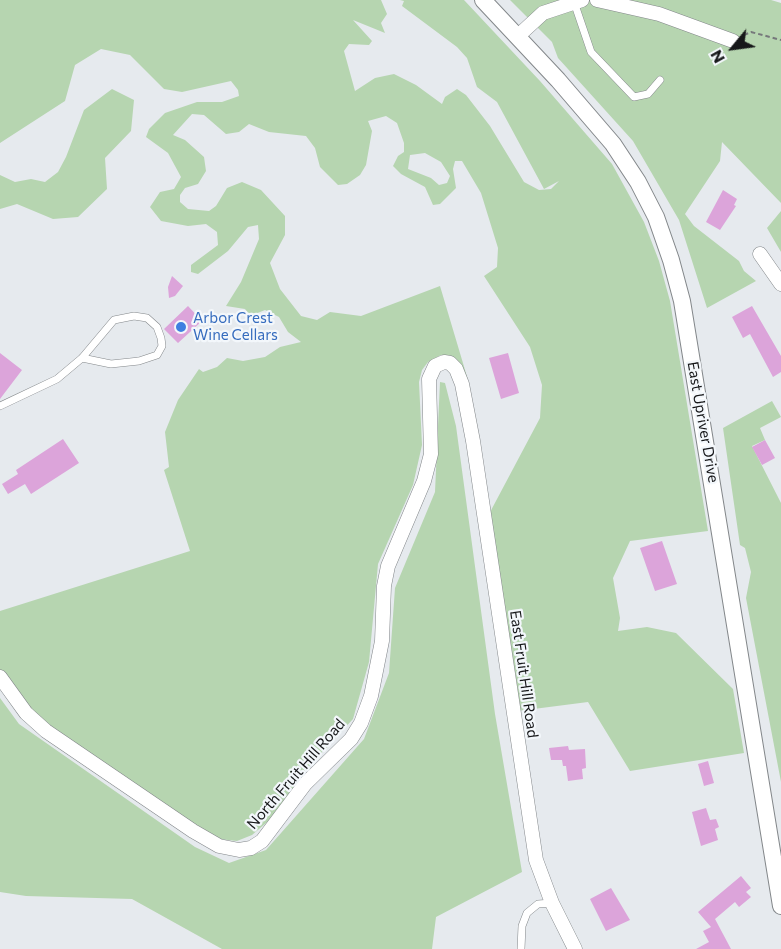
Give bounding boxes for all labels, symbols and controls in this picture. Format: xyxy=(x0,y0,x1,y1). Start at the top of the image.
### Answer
north arrow xyxy=(703,18,763,78)
text: N xyxy=(706,47,728,67)
place label: Arbor Crest Wine Cellars xyxy=(193,309,278,344)
marker: Arbor Crest Wine Cellars xyxy=(174,320,188,334)
street label: East Upriver Drive xyxy=(683,360,723,484)
street label: East Fruit Hill Road xyxy=(506,609,542,739)
street label: North Fruit Hill Road xyxy=(243,715,349,833)

